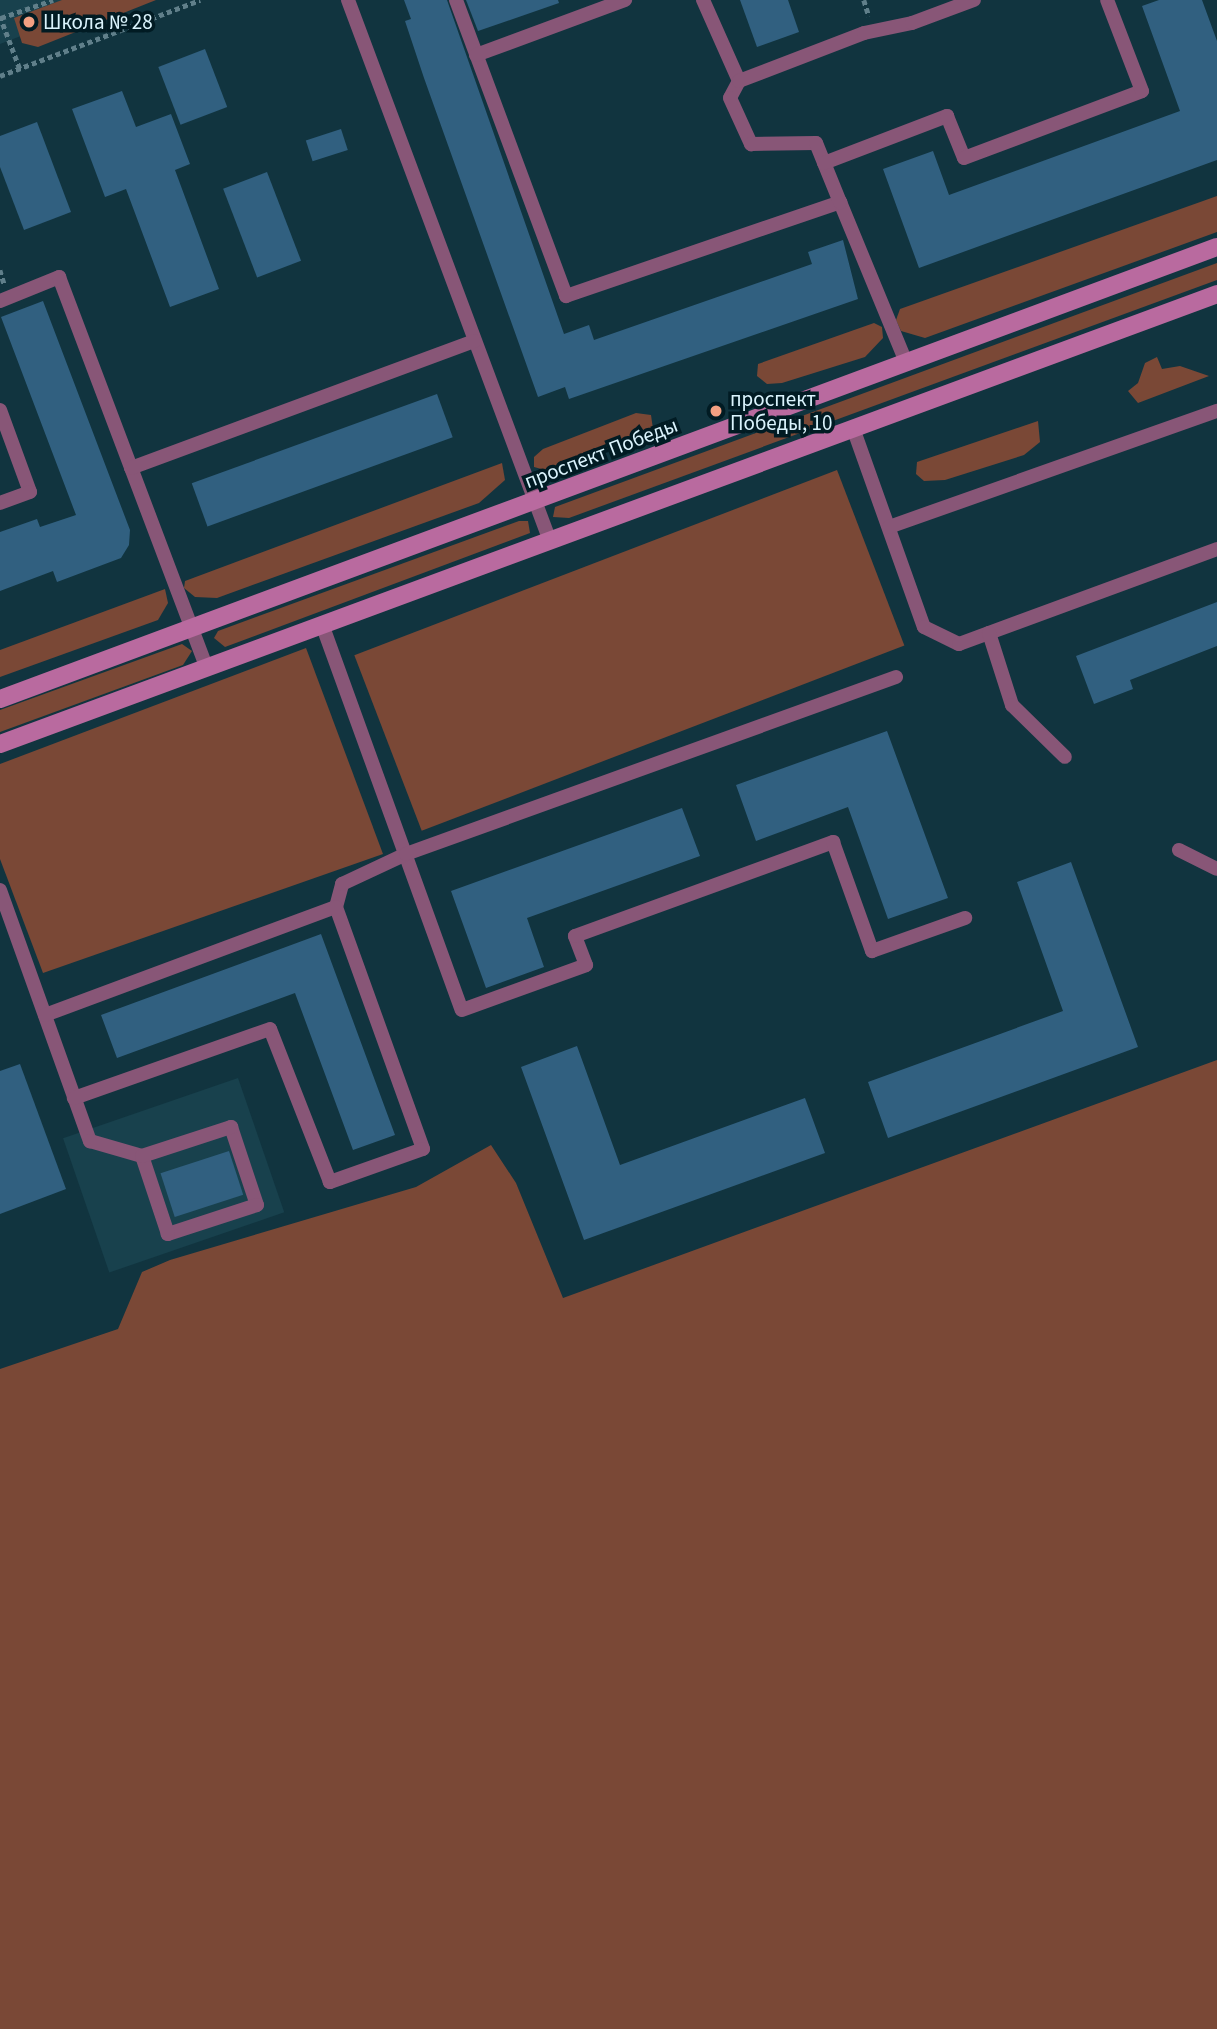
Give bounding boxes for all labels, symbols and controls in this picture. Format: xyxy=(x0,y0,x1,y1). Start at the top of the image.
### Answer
place label: Школа № 28 xyxy=(43,9,153,35)
marker: Школа № 28 xyxy=(21,14,37,30)
place label: проспект Победы, 10 xyxy=(730,386,832,436)
marker: проспект Победы, 10 xyxy=(708,403,724,419)
street label: проспект Победы xyxy=(521,412,681,494)

